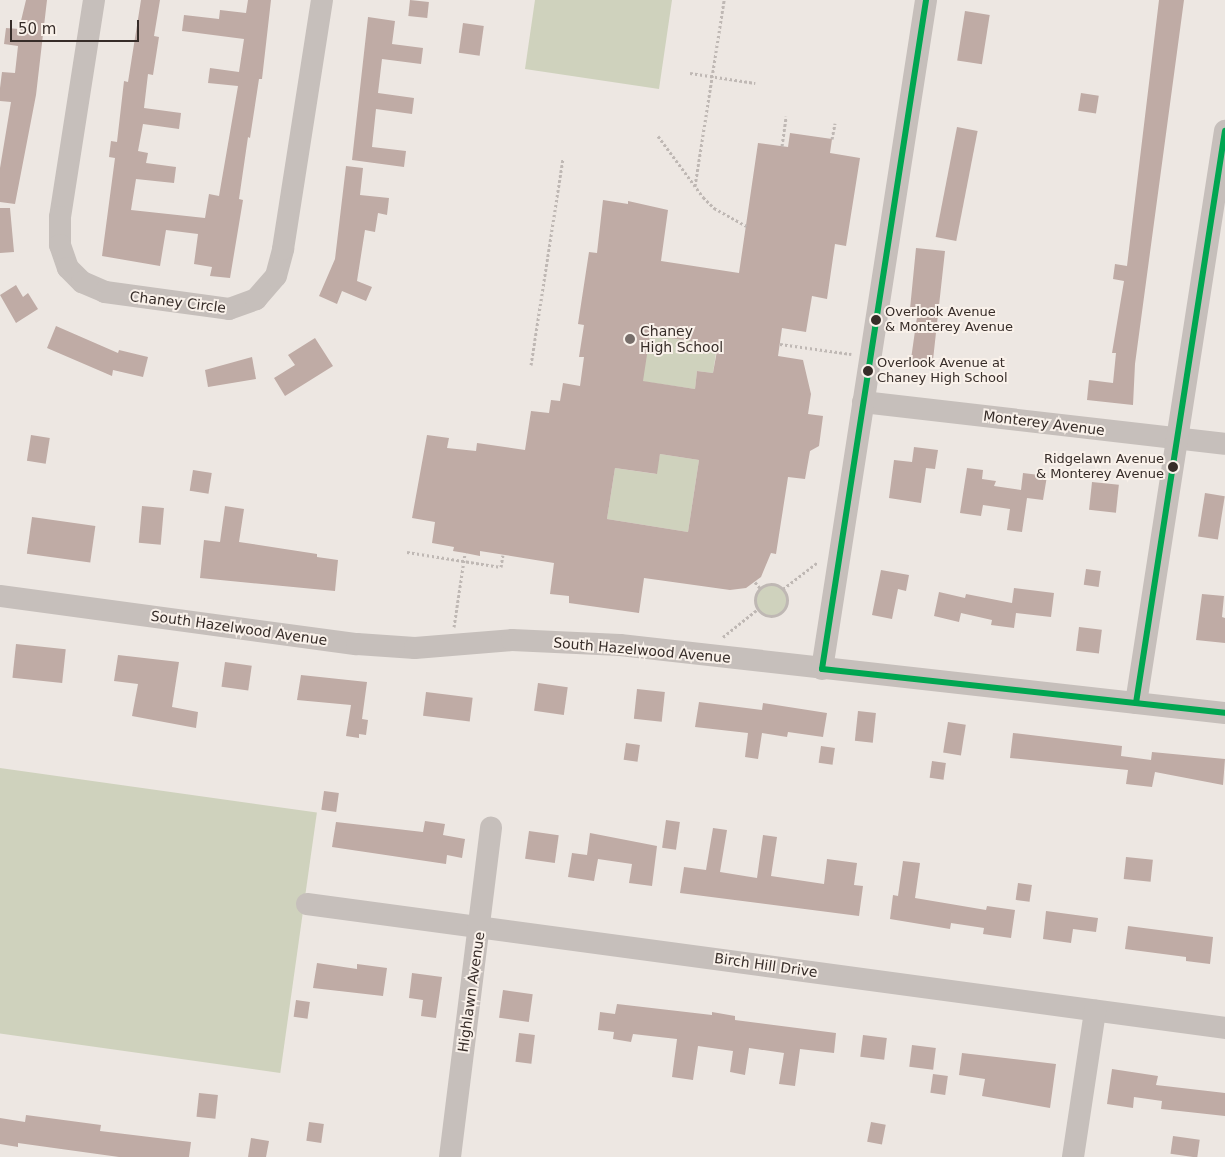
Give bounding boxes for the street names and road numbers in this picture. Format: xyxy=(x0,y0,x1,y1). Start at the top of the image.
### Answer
street label: Chaney Circle xyxy=(129,288,227,316)
street label: Monterey Avenue xyxy=(982,407,1106,439)
street label: South Hazelwood Avenue xyxy=(150,607,328,649)
street label: South Hazelwood Avenue xyxy=(553,634,731,666)
street label: Highlawn Avenue xyxy=(454,931,488,1053)
street label: Birch Hill Drive xyxy=(713,949,819,981)

